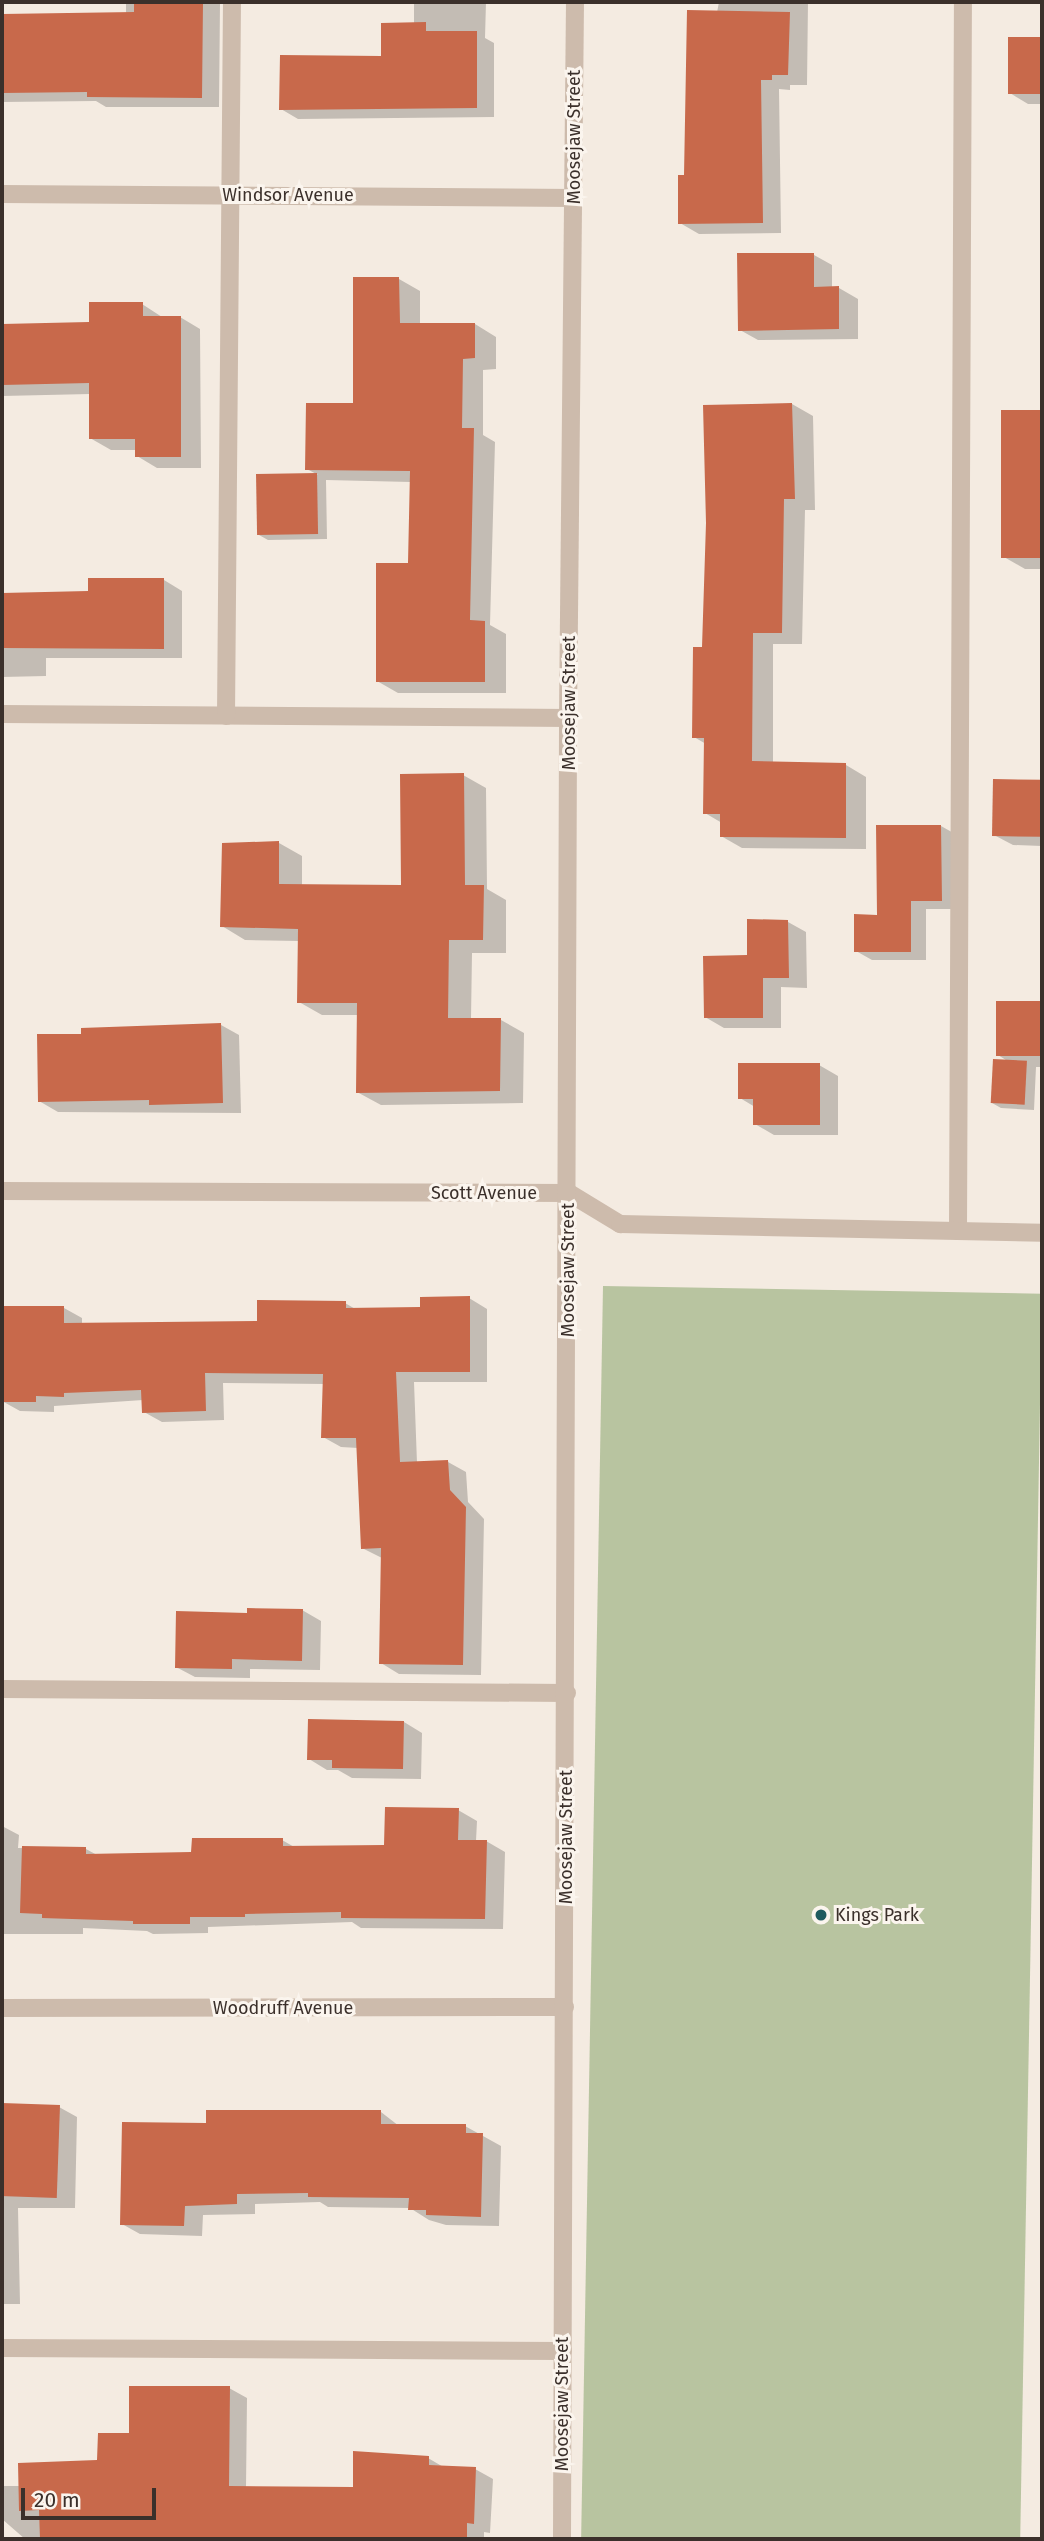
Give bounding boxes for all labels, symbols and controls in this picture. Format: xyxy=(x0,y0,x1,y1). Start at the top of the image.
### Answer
street label: Moosejaw Street xyxy=(563,70,585,204)
street label: Windsor Avenue xyxy=(222,184,354,206)
street label: Moosejaw Street xyxy=(558,636,580,770)
street label: Scott Avenue xyxy=(431,1182,537,1204)
street label: Moosejaw Street xyxy=(557,1203,579,1337)
street label: Moosejaw Street xyxy=(555,1770,577,1904)
place label: Kings Park xyxy=(835,1904,919,1926)
marker: Kings Park xyxy=(813,1907,829,1923)
street label: Woodruff Avenue xyxy=(213,1997,353,2019)
street label: Moosejaw Street xyxy=(551,2337,573,2471)
scale bar xyxy=(24,2474,159,2518)
text: 20 m xyxy=(34,2487,80,2513)

